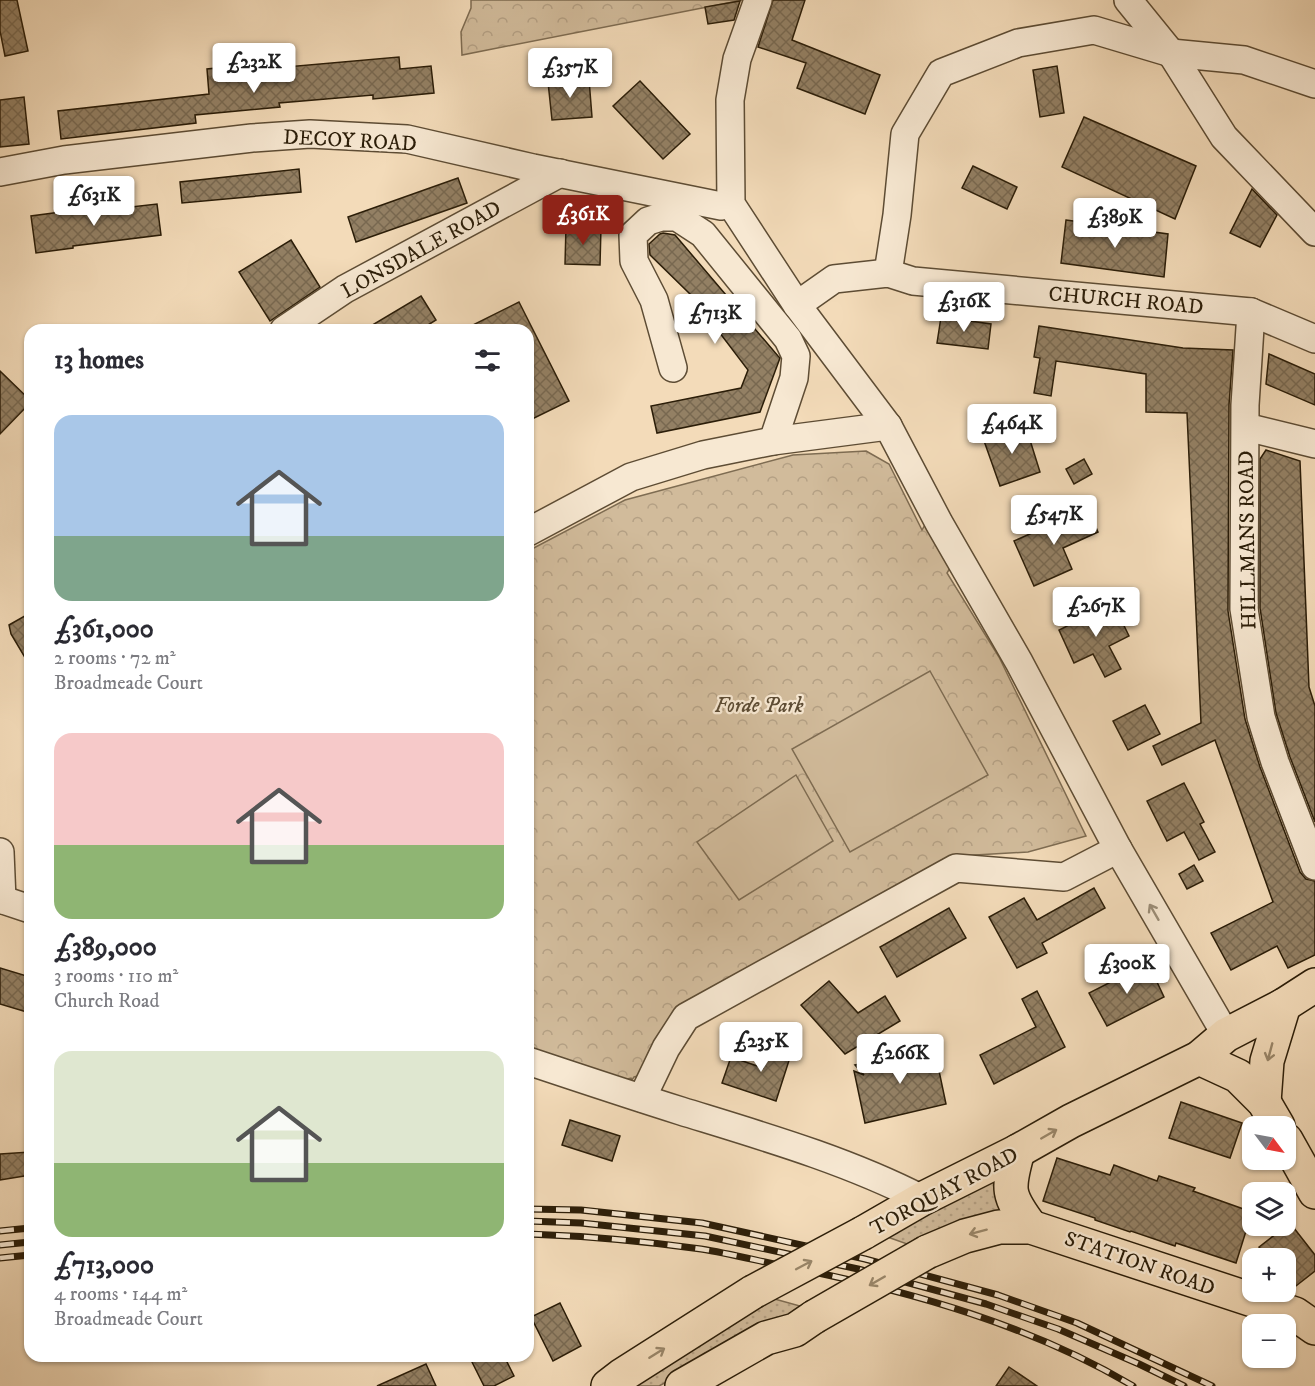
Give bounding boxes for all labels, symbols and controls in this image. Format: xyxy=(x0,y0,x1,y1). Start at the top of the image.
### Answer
pin: £232K xyxy=(212,43,296,94)
pin: £357K xyxy=(528,48,612,99)
text: £232K xyxy=(226,50,282,75)
text: £357K xyxy=(542,55,598,80)
street label: DECOY ROAD xyxy=(282,125,417,157)
pin: £631K xyxy=(52,176,136,227)
text: £631K xyxy=(67,183,121,208)
street label: LONSDALE ROAD xyxy=(337,195,506,305)
pin: £361K xyxy=(541,195,625,246)
pin: £389K xyxy=(1073,198,1157,249)
text: £361K xyxy=(556,202,610,227)
text: £389K xyxy=(1087,205,1143,230)
street label: CHURCH ROAD xyxy=(1047,281,1204,321)
pin: £316K xyxy=(922,282,1006,333)
text: £316K xyxy=(937,289,991,314)
pin: £713K xyxy=(673,294,757,345)
text: £713K xyxy=(688,301,742,326)
text: 13 homes xyxy=(54,344,144,377)
icon: filters xyxy=(471,344,504,377)
pin: £464K xyxy=(970,404,1054,455)
text: £464K xyxy=(981,411,1043,436)
street label: HILLMANS ROAD xyxy=(1233,450,1263,630)
icon: home xyxy=(225,454,333,562)
pin: £547K xyxy=(1012,495,1096,546)
text: £547K xyxy=(1025,502,1083,527)
pin: £267K xyxy=(1054,587,1138,638)
text: £267K xyxy=(1067,594,1125,619)
text: £361,000 xyxy=(54,613,154,646)
text: 2 rooms · 72 m² xyxy=(54,646,176,671)
text: Broadmeade Court xyxy=(54,671,203,696)
park label: Forde Park xyxy=(714,693,804,719)
icon: home xyxy=(225,772,333,880)
one-way arrow xyxy=(1148,904,1160,921)
text: £389,000 xyxy=(54,931,157,964)
pin: £300K xyxy=(1085,944,1169,995)
text: £300K xyxy=(1099,951,1155,976)
text: 3 rooms · 110 m² xyxy=(54,964,178,989)
text: Church Road xyxy=(54,989,160,1014)
pin: £235K xyxy=(719,1022,803,1073)
text: £235K xyxy=(733,1029,789,1054)
pin: £266K xyxy=(858,1034,942,1085)
text: £266K xyxy=(871,1041,929,1066)
one-way arrow xyxy=(1263,1043,1275,1062)
icon: home xyxy=(225,1090,333,1198)
north arrow xyxy=(1242,1116,1296,1170)
map controls xyxy=(1242,1116,1296,1368)
one-way arrow xyxy=(1040,1127,1057,1139)
street label: TORQUAY ROAD xyxy=(866,1142,1023,1242)
button: layers xyxy=(1242,1182,1296,1236)
street label: STATION ROAD xyxy=(1061,1226,1218,1302)
one-way arrow xyxy=(969,1227,988,1238)
button: + xyxy=(1242,1248,1296,1302)
text: £713,000 xyxy=(54,1249,154,1282)
one-way arrow xyxy=(795,1258,813,1270)
one-way arrow xyxy=(869,1275,886,1287)
text: 4 rooms · 144 m² xyxy=(54,1282,187,1307)
text: Broadmeade Court xyxy=(54,1307,203,1332)
button: − xyxy=(1242,1314,1296,1368)
one-way arrow xyxy=(648,1347,665,1359)

